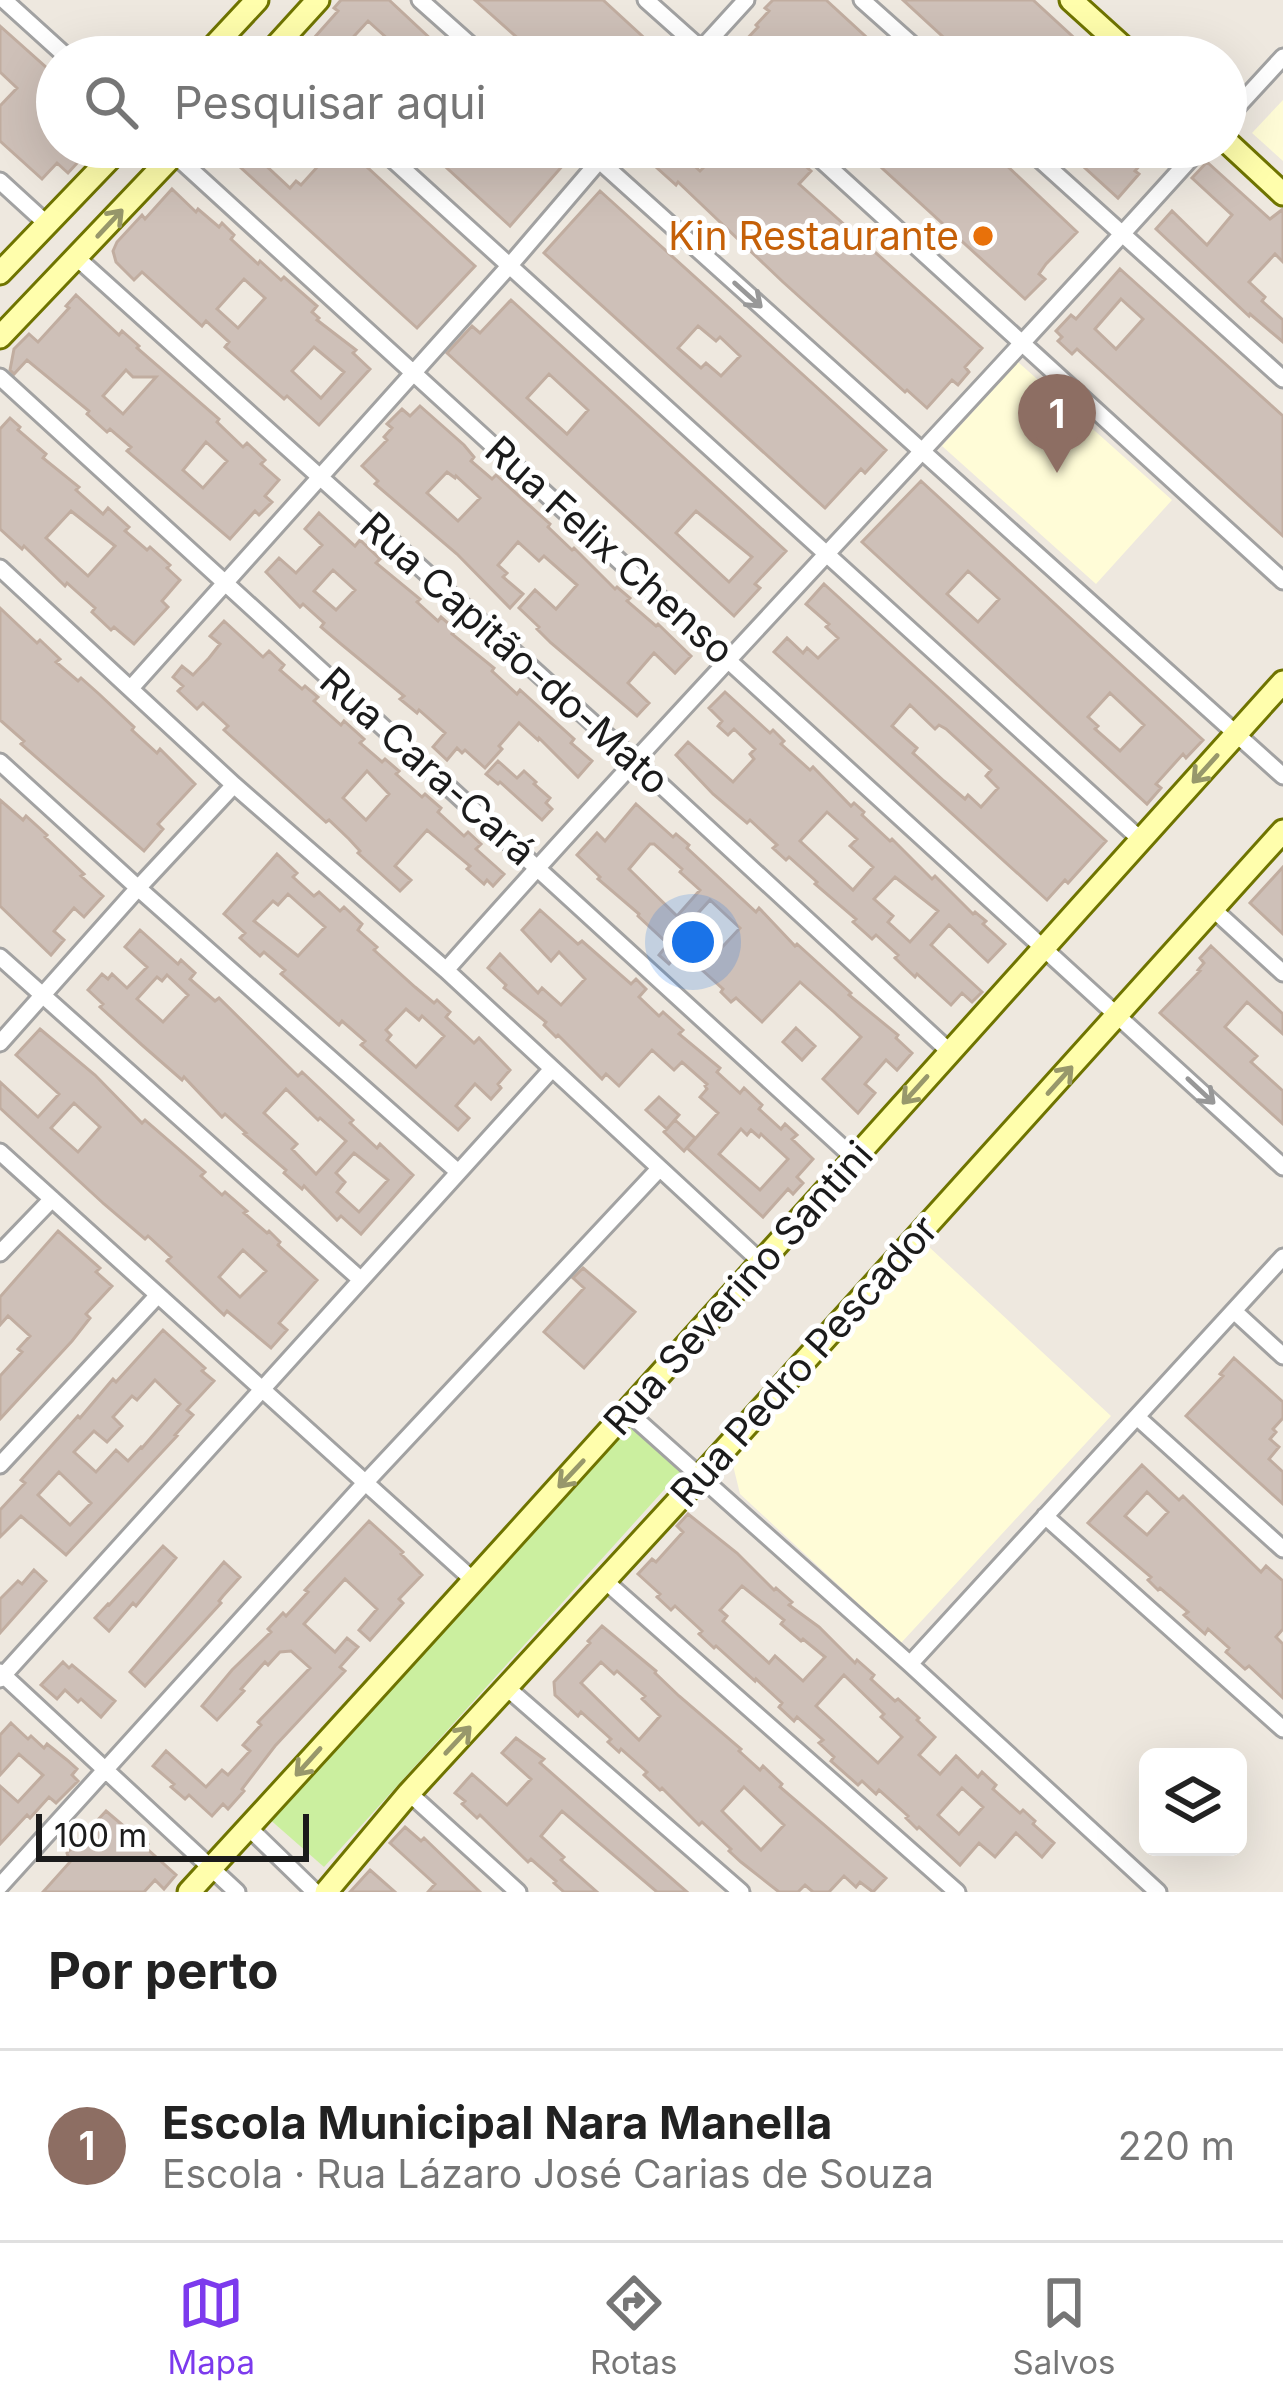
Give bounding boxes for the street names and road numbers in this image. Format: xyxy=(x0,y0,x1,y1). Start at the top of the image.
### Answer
street label: Rua Felix Chenso xyxy=(477,426,744,673)
street label: Rua Capitão-do-Mato xyxy=(351,502,679,804)
street label: Rua Cara-Cará xyxy=(311,657,545,874)
street label: Rua Severino Santini xyxy=(593,1131,882,1444)
street label: Rua Pedro Pescador xyxy=(661,1206,947,1516)

